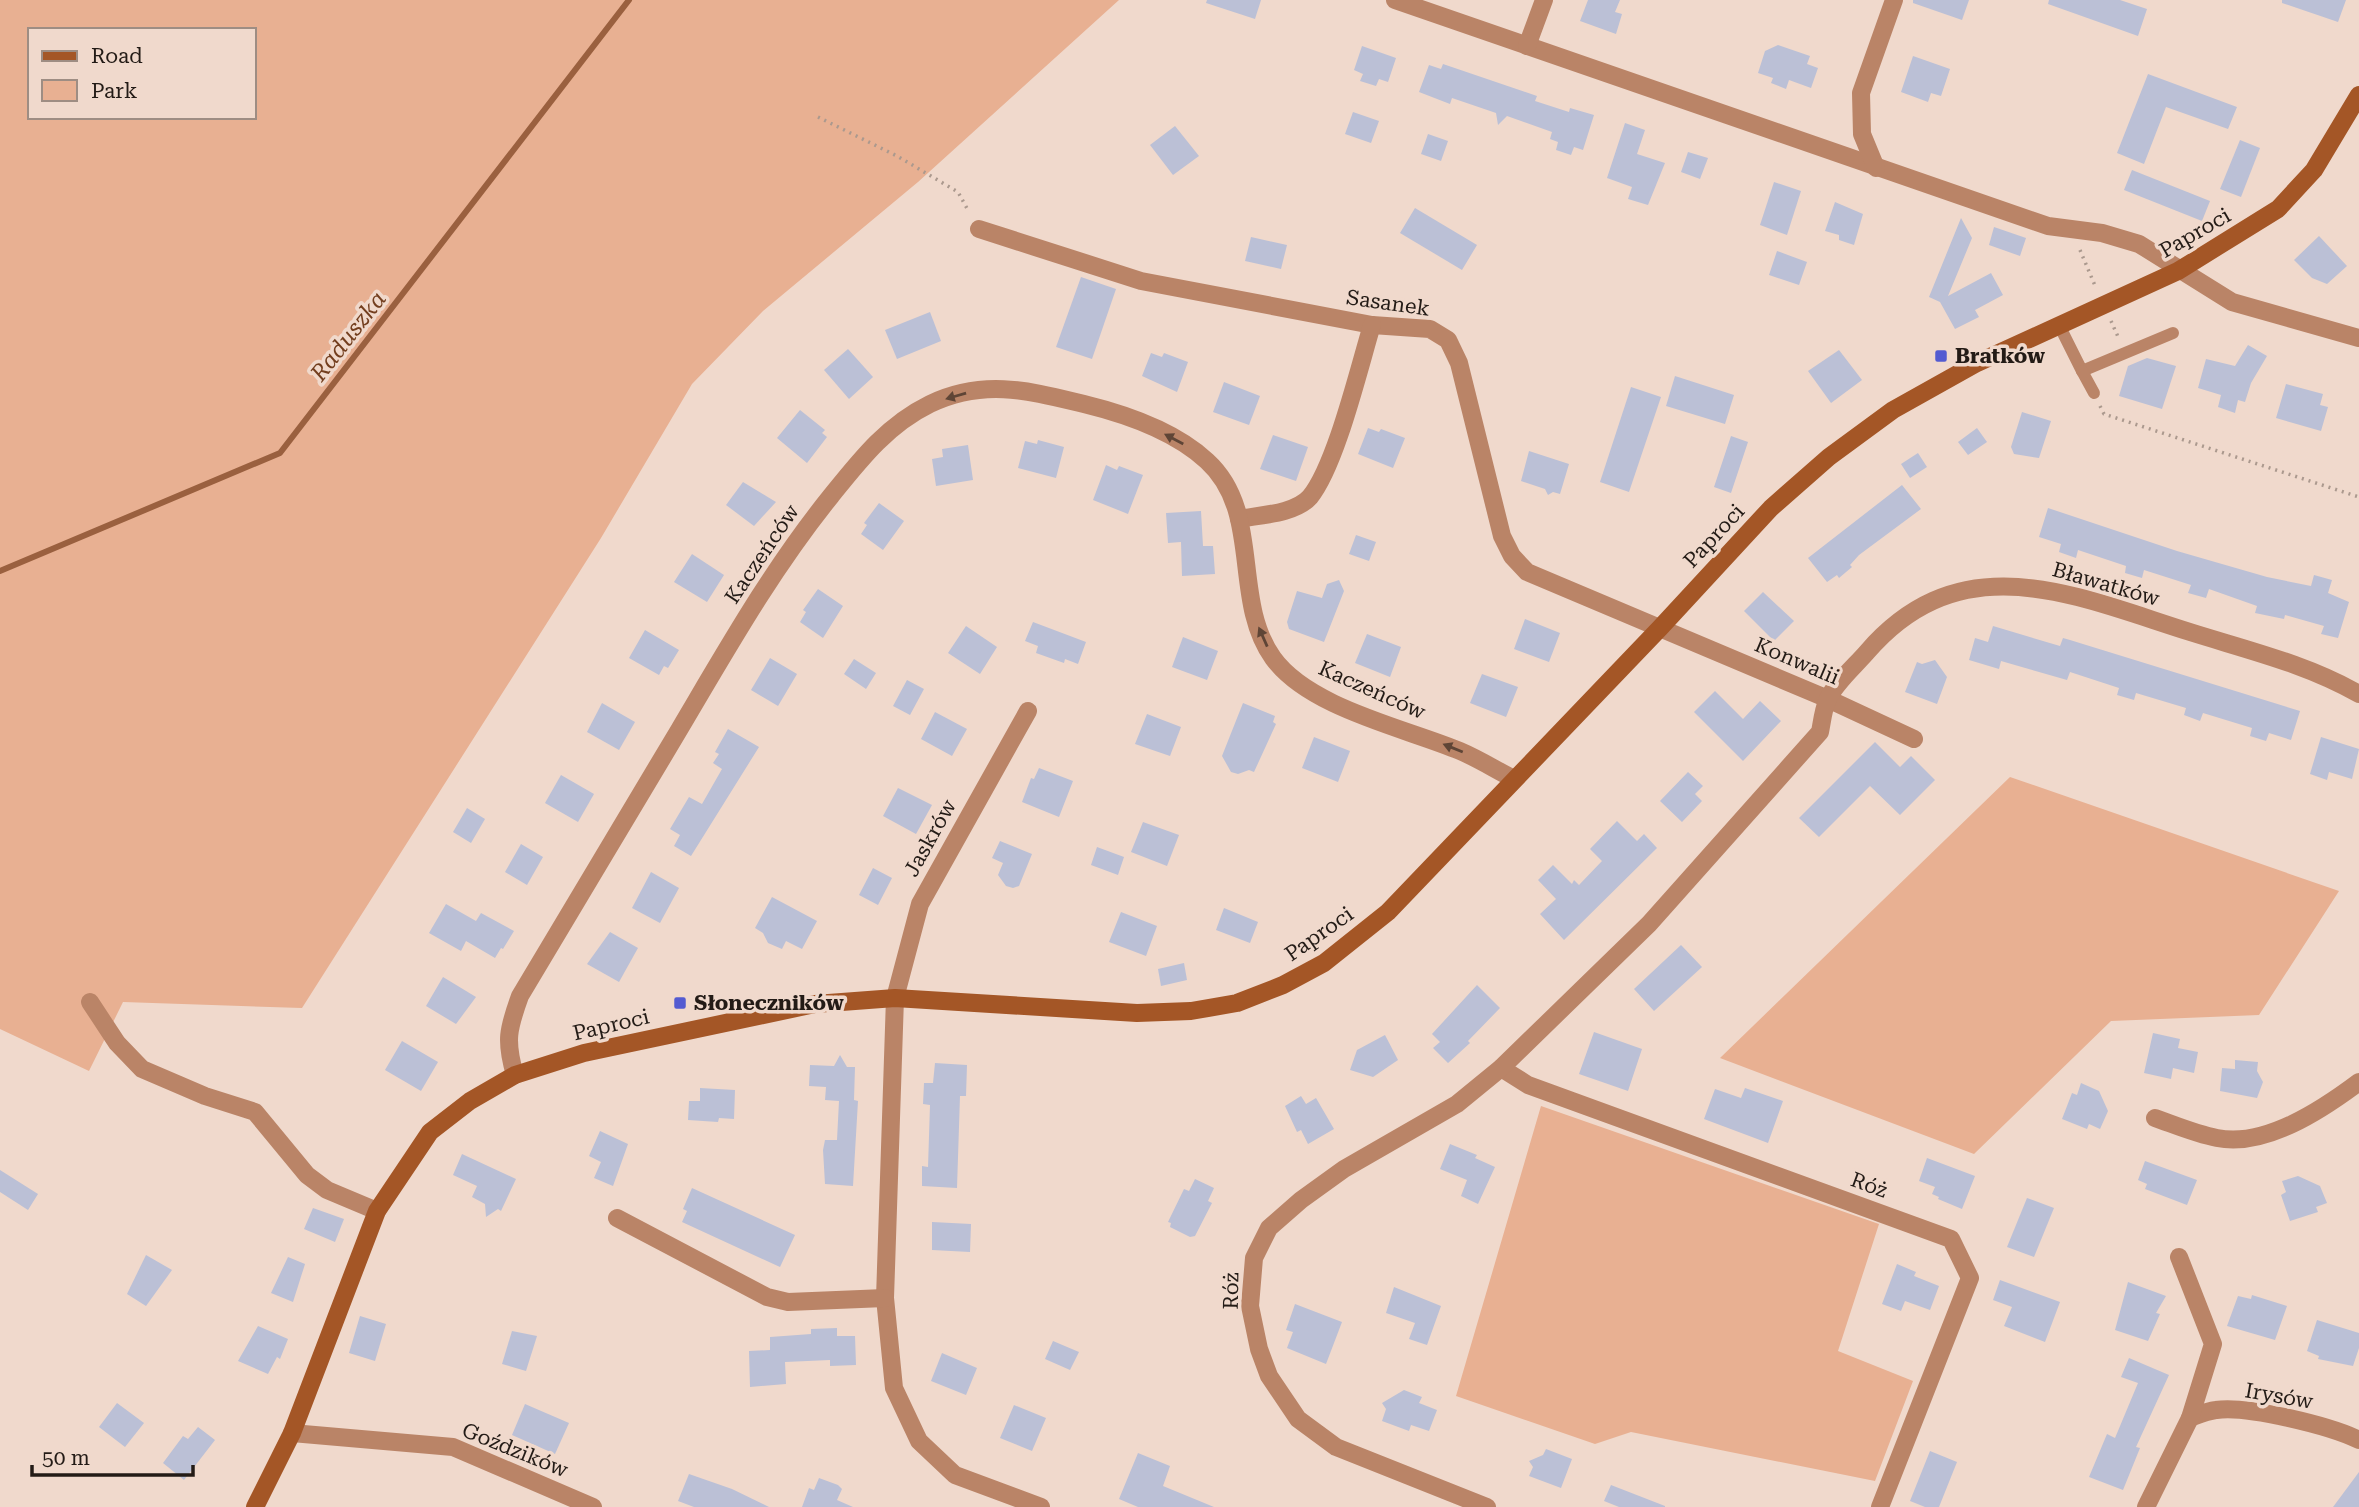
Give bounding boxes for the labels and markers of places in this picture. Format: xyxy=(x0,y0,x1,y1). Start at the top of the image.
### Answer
place label: Bratków xyxy=(1955,344,2045,368)
marker: Bratków xyxy=(1933,348,1949,364)
place label: Słoneczników xyxy=(694,991,844,1015)
marker: Słoneczników xyxy=(672,995,688,1011)

